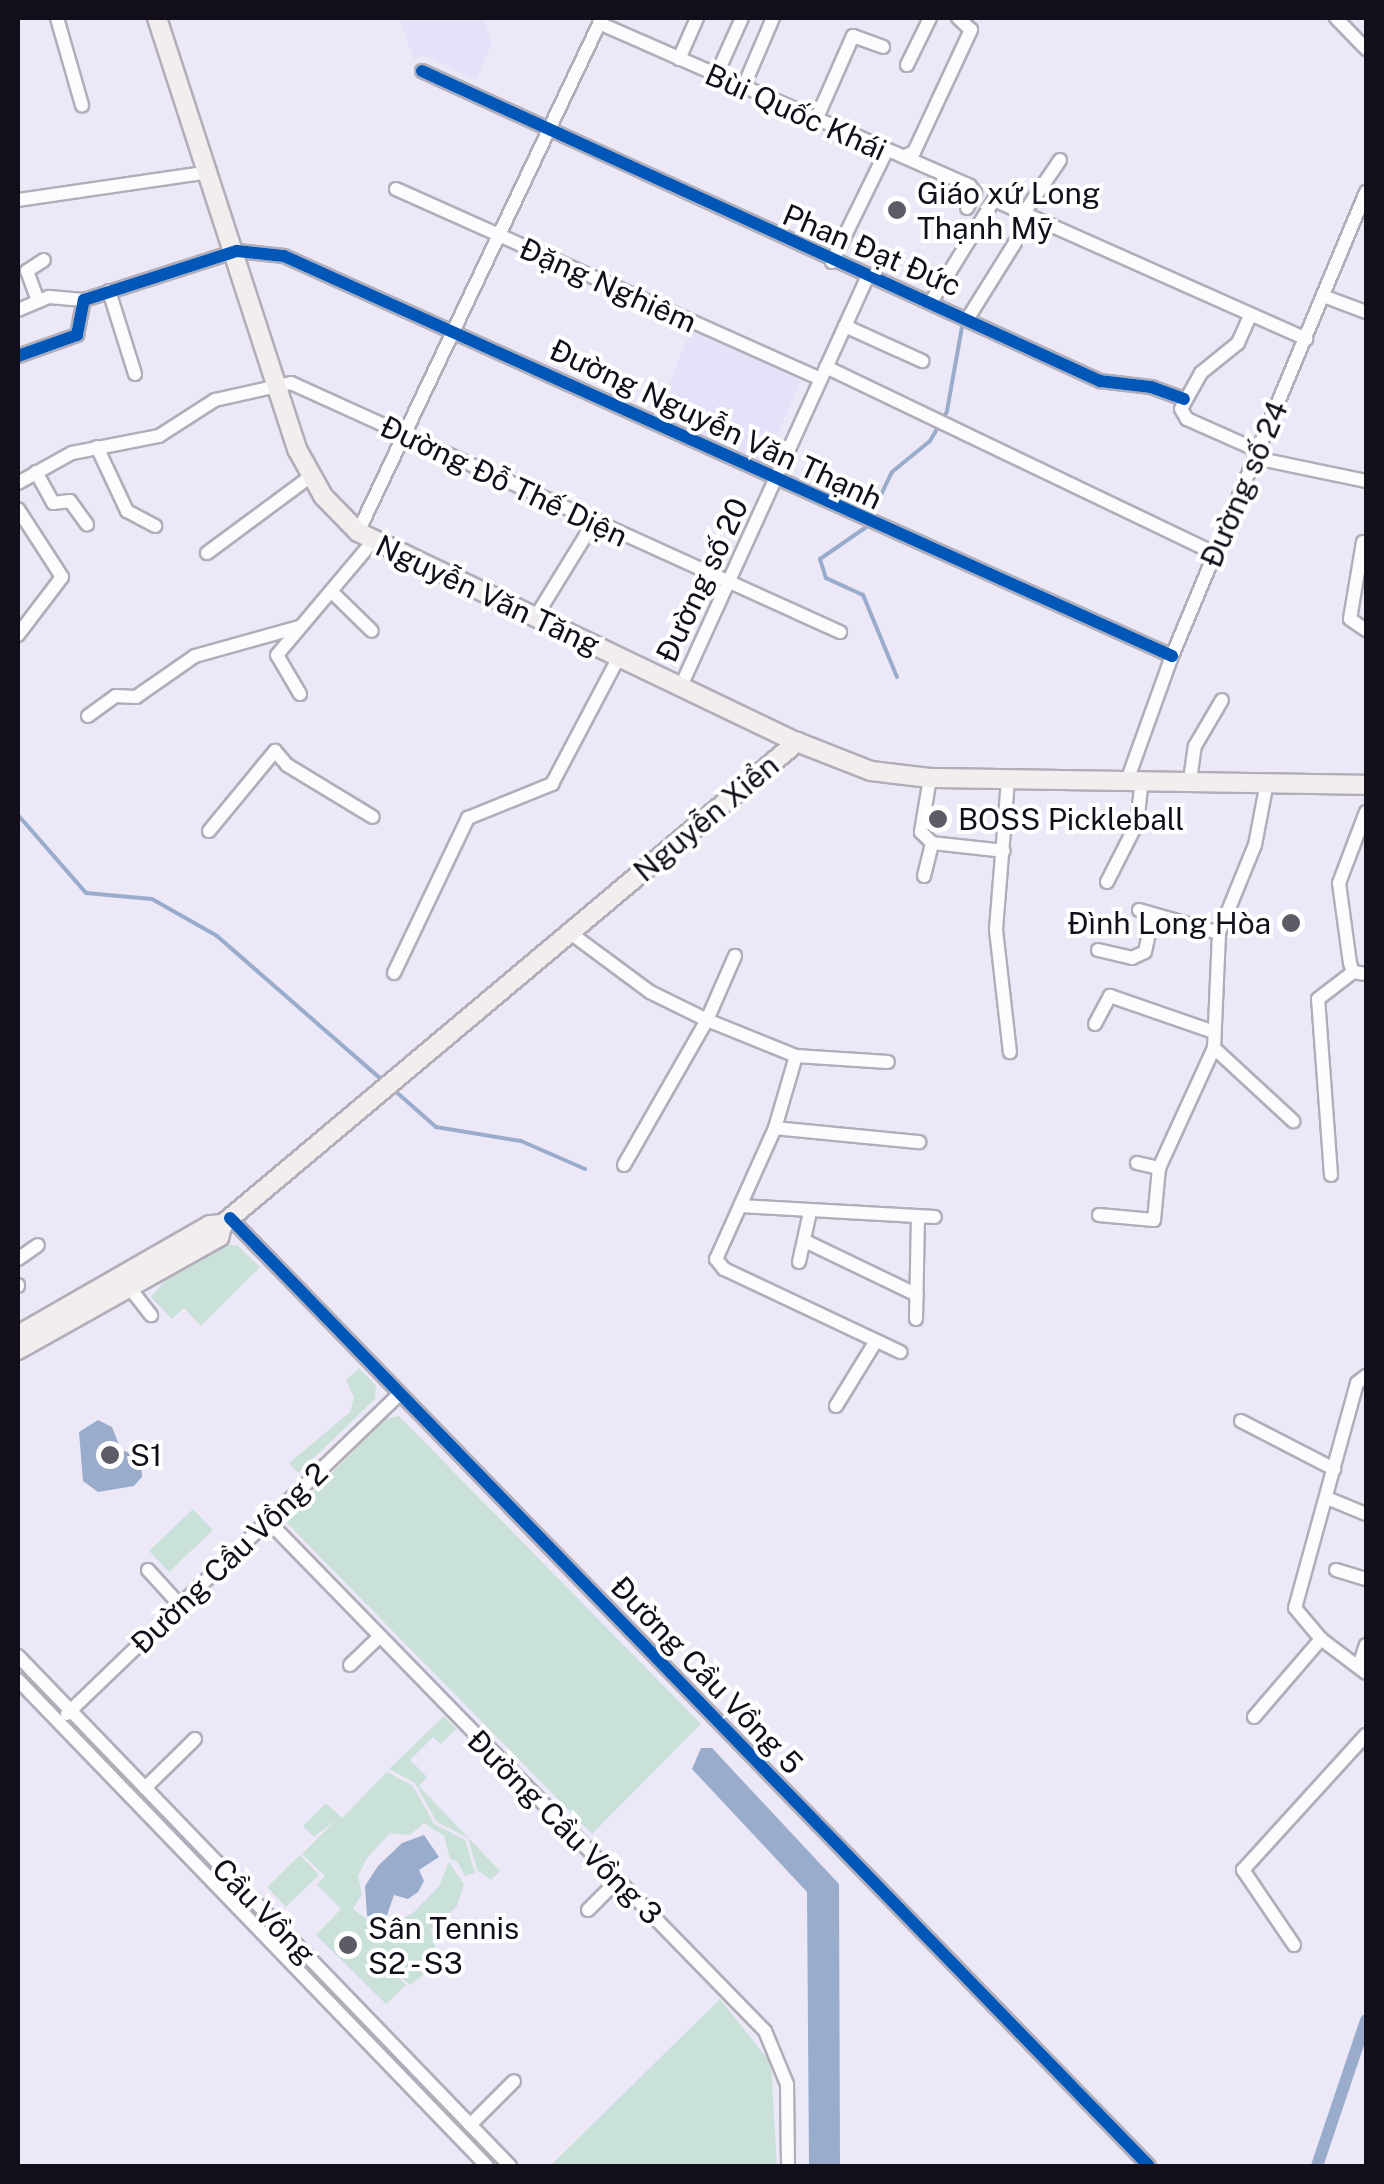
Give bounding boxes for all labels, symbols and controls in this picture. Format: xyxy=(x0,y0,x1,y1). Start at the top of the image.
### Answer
street label: Bùi Quốc Khái xyxy=(700,56,892,168)
place label: Giáo xứ Long Thạnh Mỹ xyxy=(917,175,1101,246)
street label: Phan Đạt Đức xyxy=(777,196,967,304)
marker: Giáo xứ Long Thạnh Mỹ xyxy=(886,199,908,221)
street label: Đặng Nghiêm xyxy=(514,230,702,340)
street label: Đường Nguyễn Văn Thạnh xyxy=(544,331,888,517)
street label: Đường số 24 xyxy=(1193,395,1295,573)
street label: Đường Đỗ Thế Diện xyxy=(375,408,633,554)
street label: Đường số 20 xyxy=(648,492,756,668)
street label: Nguyễn Văn Tăng xyxy=(370,527,606,663)
street label: Nguyễn Xiển xyxy=(626,747,786,889)
place label: BOSS Pickleball xyxy=(958,801,1184,837)
marker: BOSS Pickleball xyxy=(927,808,949,830)
place label: Đình Long Hòa xyxy=(1067,905,1271,941)
marker: Đình Long Hòa xyxy=(1280,912,1302,934)
place label: S1 xyxy=(130,1437,162,1473)
marker: S1 xyxy=(99,1444,121,1466)
street label: Đường Cầu Vồng 2 xyxy=(123,1455,335,1661)
street label: Đường Cầu Vồng 5 xyxy=(603,1568,811,1782)
street label: Đường Cầu Vồng 3 xyxy=(460,1722,670,1932)
street label: Cầu Vồng xyxy=(205,1850,323,1972)
place label: Sân Tennis S2 - S3 xyxy=(368,1910,519,1980)
marker: Sân Tennis S2 - S3 xyxy=(337,1934,359,1956)

